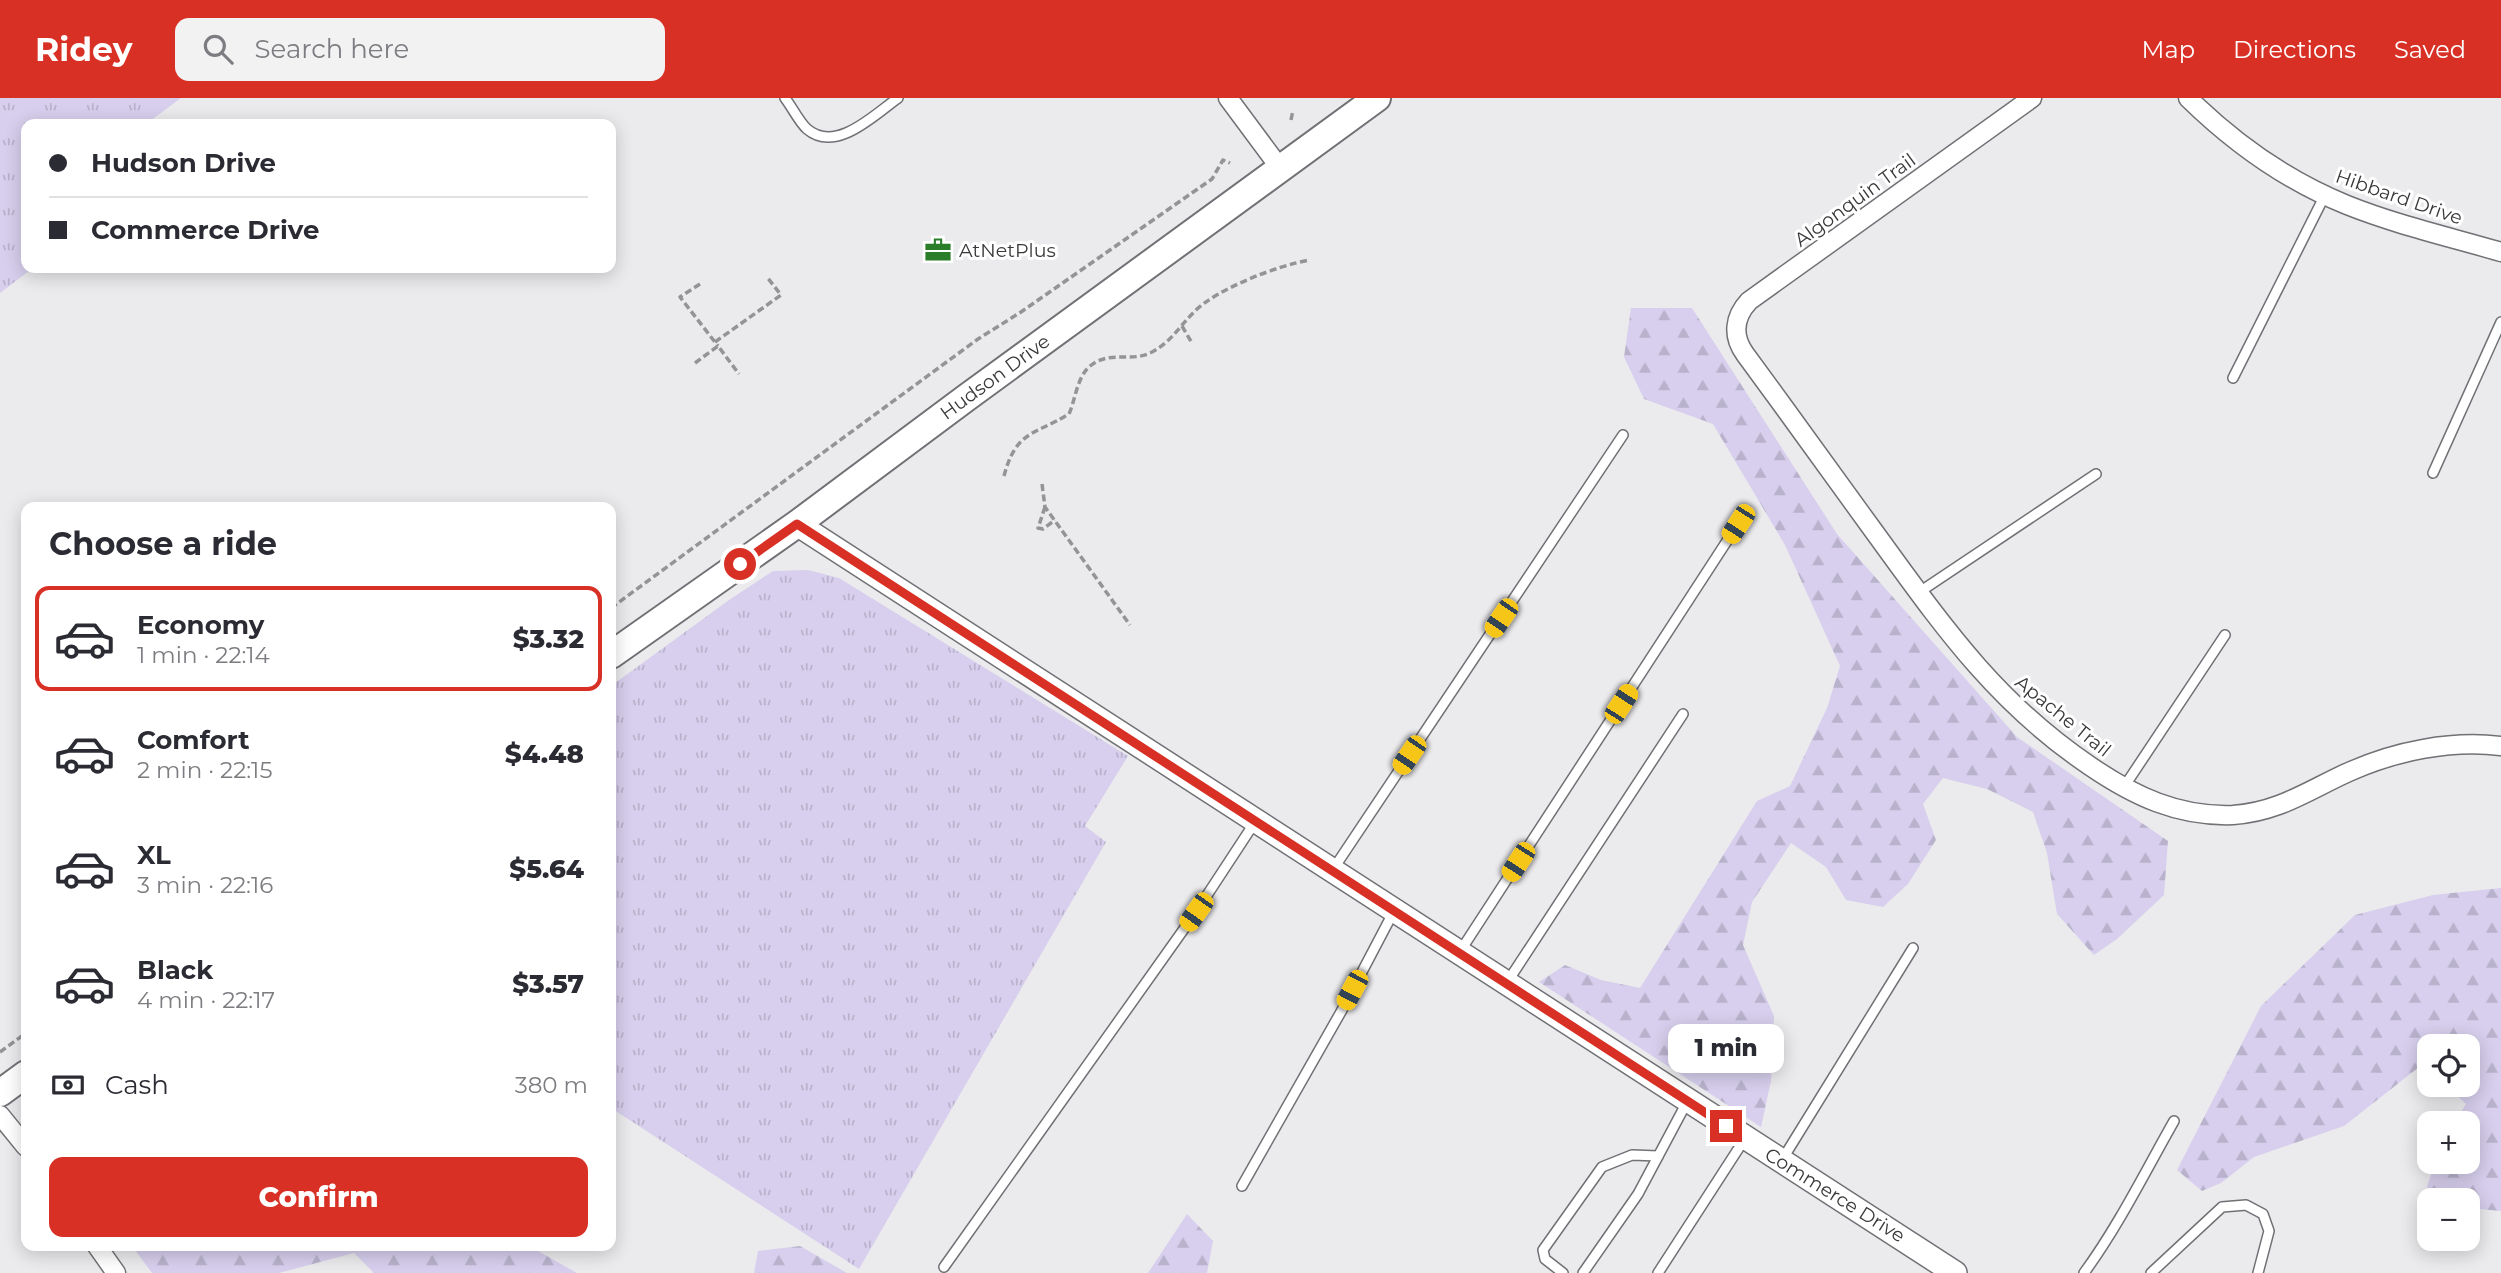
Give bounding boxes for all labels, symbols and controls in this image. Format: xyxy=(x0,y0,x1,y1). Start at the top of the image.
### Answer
search box xyxy=(175,18,665,81)
text: Ridey xyxy=(35,29,133,69)
icon: search xyxy=(199,30,237,68)
text: Search here xyxy=(255,33,409,65)
text: Map xyxy=(2142,35,2195,64)
text: Directions xyxy=(2233,35,2356,64)
text: Saved xyxy=(2394,35,2466,64)
text: Hudson Drive xyxy=(91,147,276,179)
street label: Algonquin Trail xyxy=(1790,148,1920,252)
street label: Hibbard Drive xyxy=(2333,165,2465,229)
text: Commerce Drive xyxy=(91,214,319,246)
office icon: AtNetPlus xyxy=(923,235,953,265)
place label: AtNetPlus xyxy=(959,239,1056,262)
street label: Hudson Drive xyxy=(936,330,1054,424)
car xyxy=(1718,501,1759,547)
text: Choose a ride xyxy=(49,524,277,563)
route start xyxy=(724,548,756,580)
car xyxy=(1481,595,1522,641)
icon: car xyxy=(53,607,116,670)
text: Economy xyxy=(137,609,264,641)
text: $3.32 xyxy=(513,623,584,655)
text: 1 min · 22:14 xyxy=(137,641,270,669)
street label: Apache Trail xyxy=(2011,670,2115,762)
car xyxy=(1601,681,1642,727)
icon: car xyxy=(53,722,116,785)
text: Comfort xyxy=(137,724,249,756)
car xyxy=(1389,732,1430,778)
text: $4.48 xyxy=(505,738,584,770)
text: 2 min · 22:15 xyxy=(137,756,272,784)
icon: car xyxy=(53,837,116,900)
text: XL xyxy=(137,839,171,871)
car xyxy=(1498,839,1539,885)
text: $5.64 xyxy=(509,853,584,885)
text: 3 min · 22:16 xyxy=(137,871,273,899)
car xyxy=(1176,889,1217,935)
icon: car xyxy=(53,952,116,1015)
text: Black xyxy=(137,954,213,986)
car xyxy=(1333,967,1372,1013)
text: $3.57 xyxy=(512,968,584,1000)
text: 4 min · 22:17 xyxy=(137,986,275,1014)
callout: 1 min xyxy=(1668,1024,1784,1074)
text: 1 min xyxy=(1694,1034,1758,1062)
map controls xyxy=(2417,1034,2480,1251)
button: locate xyxy=(2417,1034,2480,1097)
icon: cash xyxy=(49,1066,87,1104)
text: Cash xyxy=(105,1069,169,1101)
text: 380 m xyxy=(515,1071,588,1099)
route end xyxy=(1710,1110,1742,1142)
button: + xyxy=(2417,1111,2480,1174)
street label: Commerce Drive xyxy=(1761,1143,1909,1247)
button: Confirm xyxy=(49,1157,588,1237)
button: − xyxy=(2417,1188,2480,1251)

